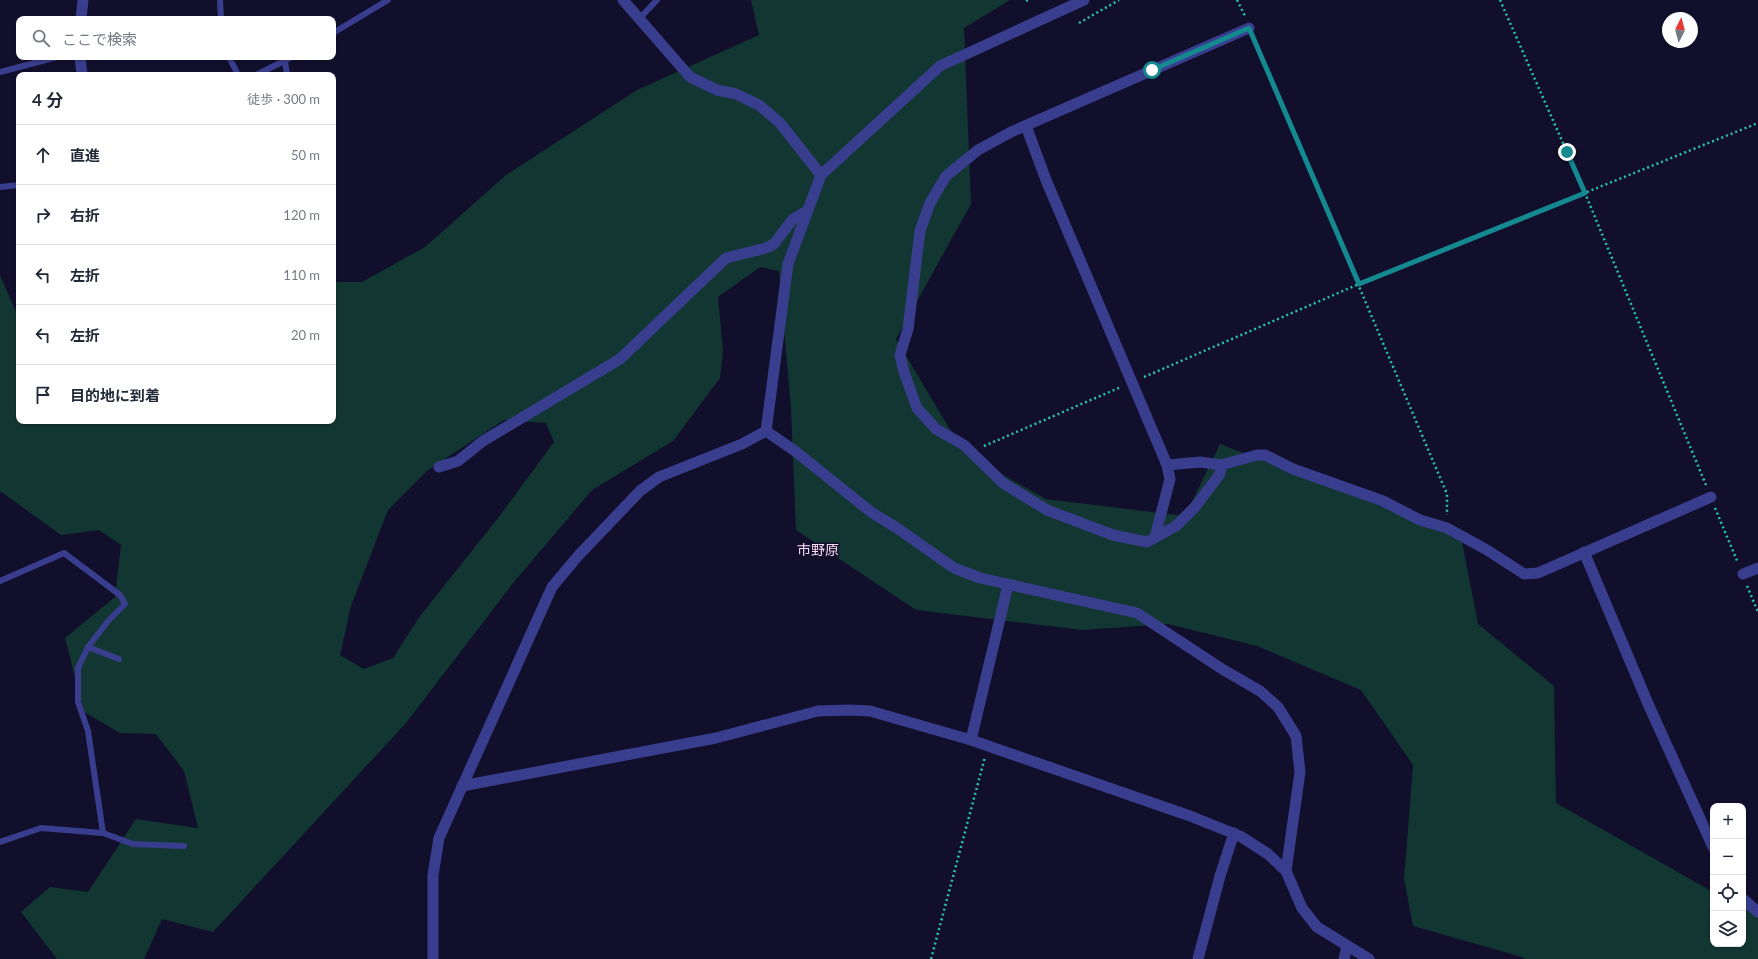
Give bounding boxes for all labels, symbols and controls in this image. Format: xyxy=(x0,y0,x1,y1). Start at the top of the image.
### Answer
north arrow xyxy=(1662,12,1698,48)
search box xyxy=(16,16,336,60)
icon: search xyxy=(30,27,52,49)
text: ここで検索 xyxy=(62,30,137,48)
route start xyxy=(1143,61,1161,79)
text: 4 分 xyxy=(32,89,63,110)
text: 徒歩 · 300 m xyxy=(247,91,320,107)
route end xyxy=(1558,143,1576,161)
icon: ahead xyxy=(32,144,54,166)
text: 直進 xyxy=(70,146,100,164)
text: 50 m xyxy=(291,147,320,163)
icon: right xyxy=(32,204,54,226)
text: 右折 xyxy=(70,206,100,224)
text: 120 m xyxy=(283,207,320,223)
icon: left xyxy=(32,264,54,286)
text: 左折 xyxy=(70,266,100,284)
text: 110 m xyxy=(283,267,320,283)
icon: left xyxy=(32,324,54,346)
text: 左折 xyxy=(70,326,100,344)
text: 20 m xyxy=(291,327,320,343)
icon: arrive xyxy=(32,384,54,406)
text: 目的地に到着 xyxy=(70,386,160,404)
district label: 市野原 xyxy=(797,541,839,558)
map controls xyxy=(1710,803,1746,947)
button: + xyxy=(1710,803,1746,839)
button: − xyxy=(1710,839,1746,875)
button: locate xyxy=(1710,875,1746,911)
button: layers xyxy=(1710,911,1746,947)

